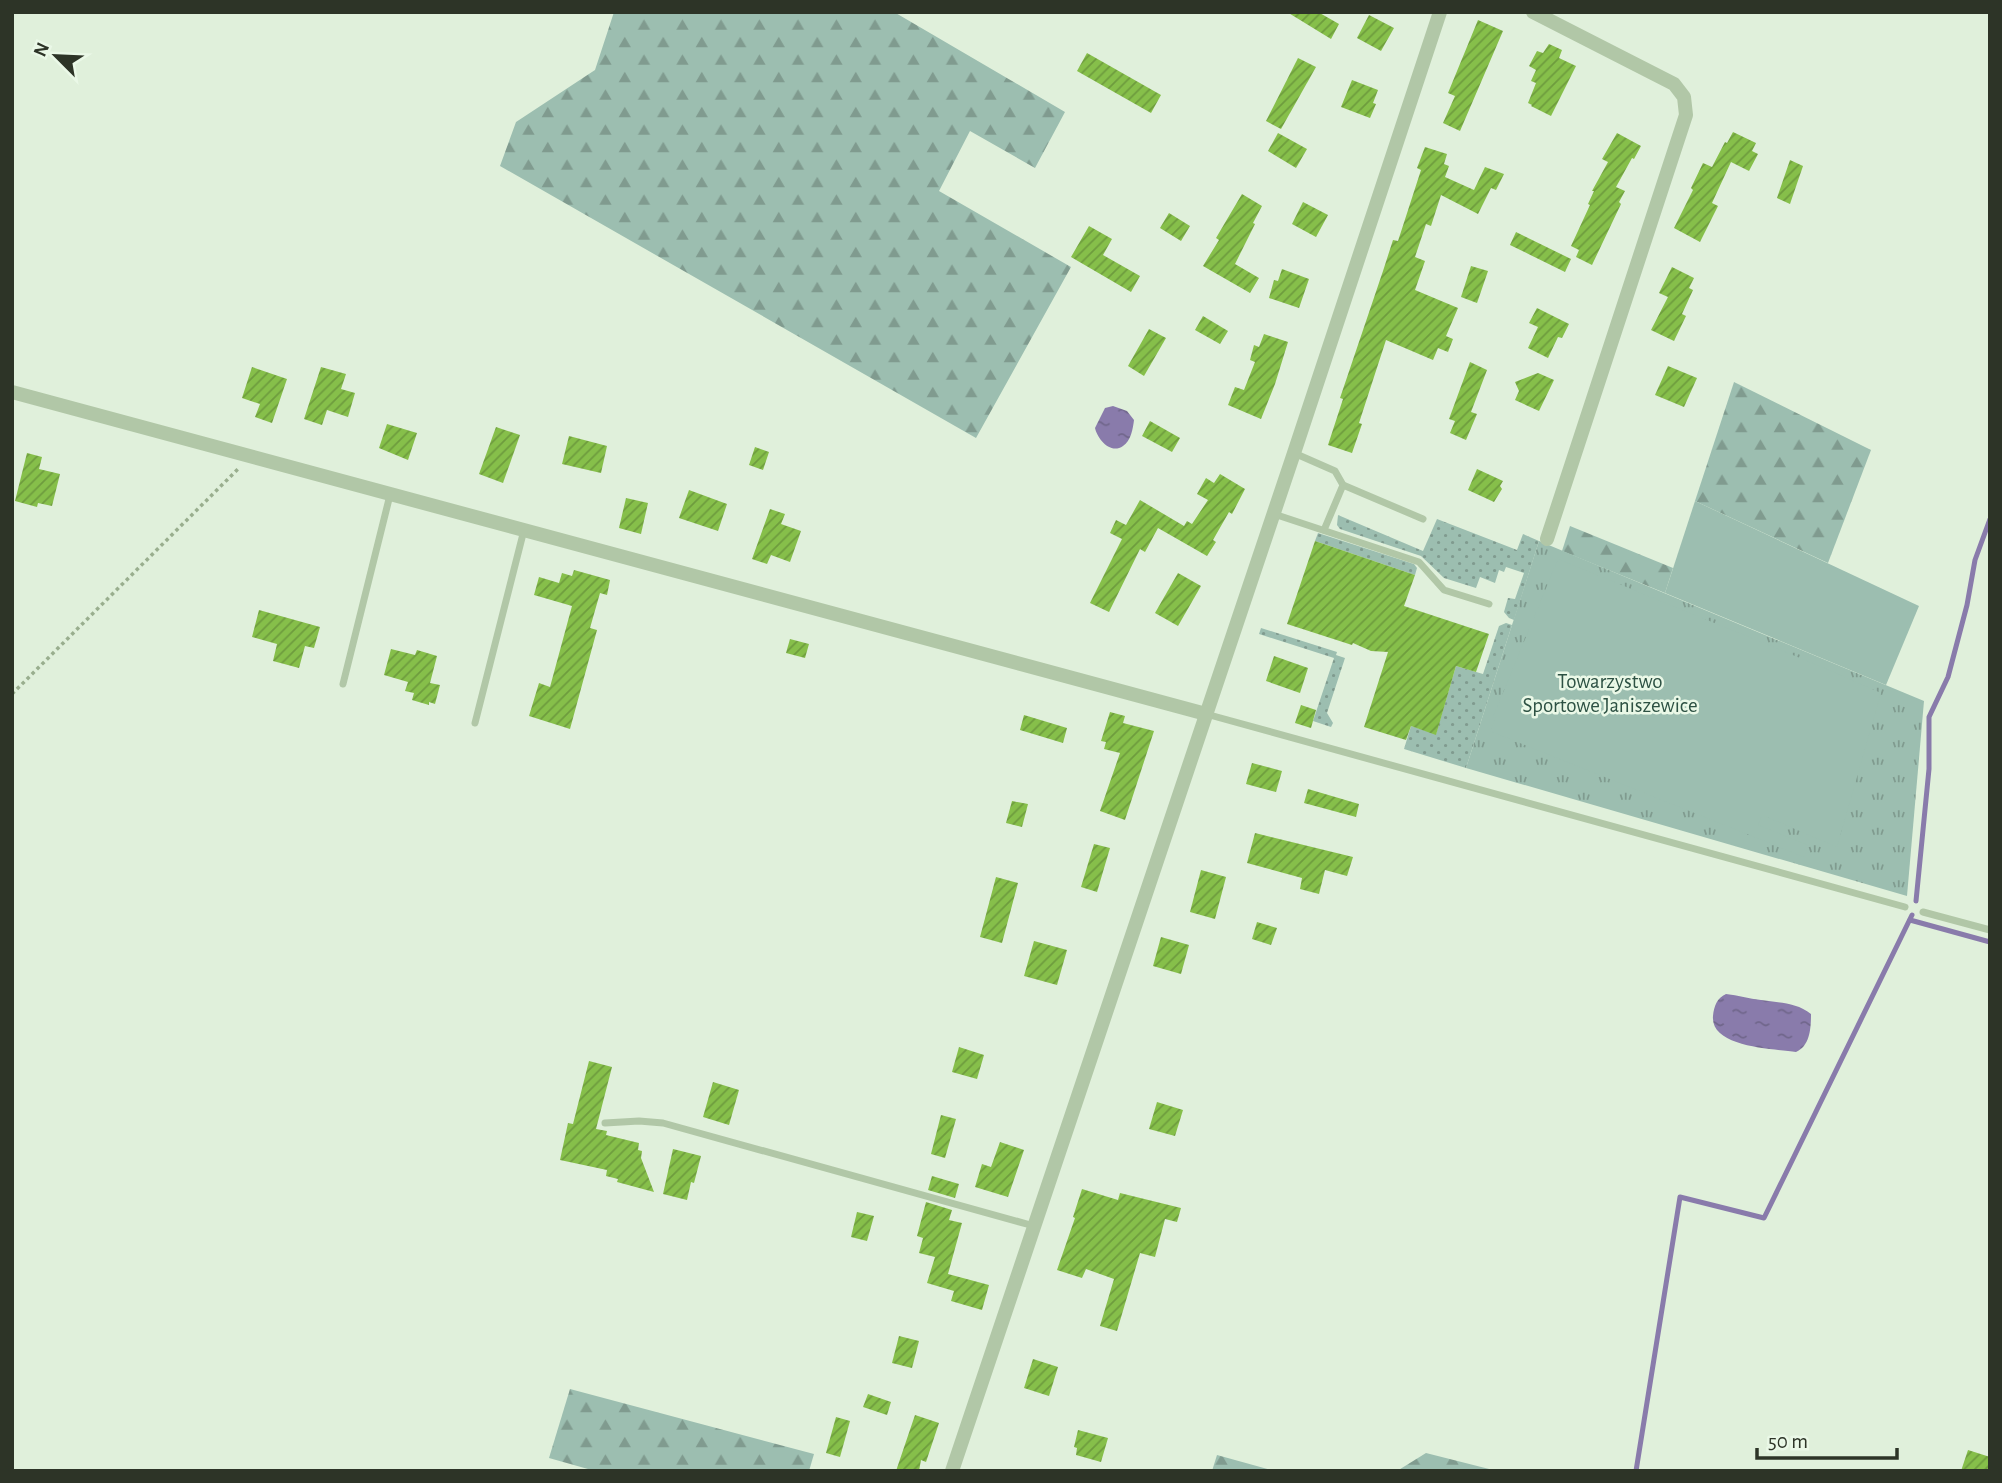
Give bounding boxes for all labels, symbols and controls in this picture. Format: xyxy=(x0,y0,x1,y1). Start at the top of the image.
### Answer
north arrow xyxy=(21,21,91,91)
text: N xyxy=(30,40,53,60)
park label: Towarzystwo Sportowe Janiszewice xyxy=(1522,671,1698,716)
scale bar xyxy=(1757,1416,1897,1460)
text: 50 m xyxy=(1768,1431,1808,1452)

